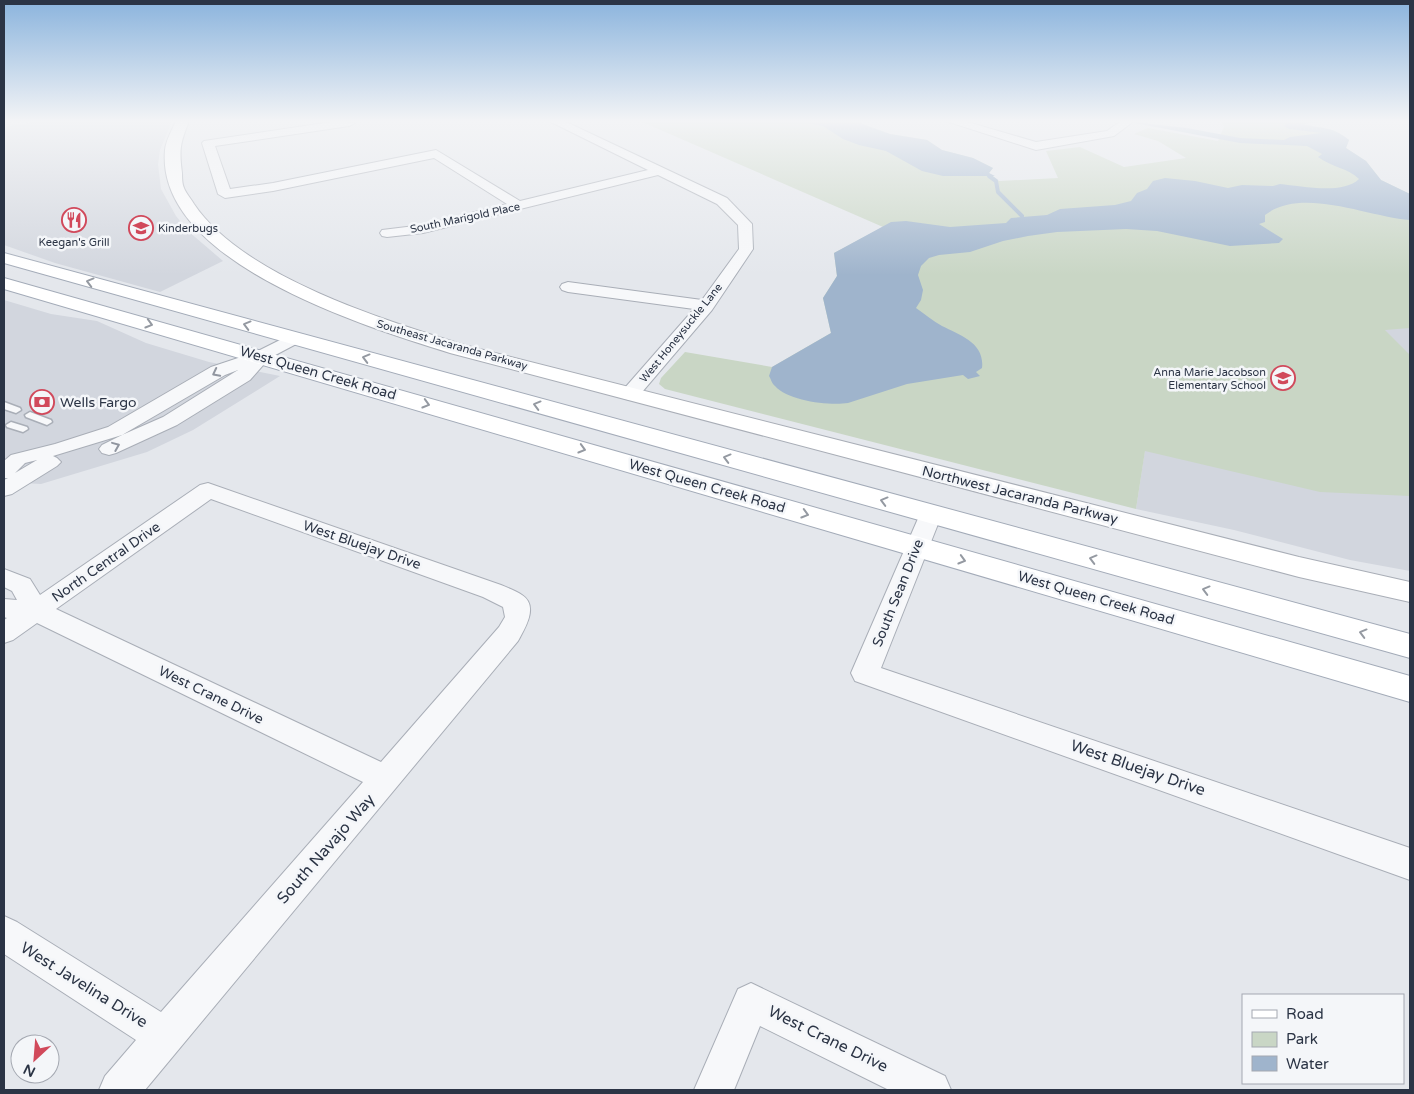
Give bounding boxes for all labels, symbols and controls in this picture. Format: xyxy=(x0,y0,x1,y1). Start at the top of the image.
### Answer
street label: South Marigold Place xyxy=(409,200,521,236)
restaurant icon: Keegan's Grill xyxy=(61,207,87,233)
school or university icon: Kinderbugs xyxy=(128,215,154,241)
place label: Kinderbugs xyxy=(158,222,218,235)
place label: Keegan's Grill xyxy=(39,236,109,249)
one-way arrow xyxy=(85,277,94,288)
street label: West Honeysuckle Lane xyxy=(637,281,725,385)
street label: Southeast Jacaranda Parkway xyxy=(375,317,529,373)
one-way arrow xyxy=(144,318,153,329)
one-way arrow xyxy=(242,320,251,331)
street label: West Queen Creek Road xyxy=(238,343,398,403)
one-way arrow xyxy=(362,353,371,363)
school or university icon: Anna Marie Jacobson Elementary School xyxy=(1270,365,1296,391)
place label: Anna Marie Jacobson Elementary School xyxy=(1153,366,1266,392)
one-way arrow xyxy=(212,367,221,377)
bank icon: Wells Fargo xyxy=(29,389,55,415)
place label: Wells Fargo xyxy=(60,394,137,411)
one-way arrow xyxy=(422,398,431,409)
one-way arrow xyxy=(532,400,541,411)
one-way arrow xyxy=(111,442,120,452)
one-way arrow xyxy=(578,444,586,454)
one-way arrow xyxy=(723,453,732,463)
street label: West Queen Creek Road xyxy=(627,456,787,516)
street label: Northwest Jacaranda Parkway xyxy=(920,462,1120,528)
one-way arrow xyxy=(879,496,888,507)
one-way arrow xyxy=(801,509,809,519)
street label: West Bluejay Drive xyxy=(301,517,423,573)
street label: North Central Drive xyxy=(49,518,164,606)
street label: South Sean Drive xyxy=(869,537,927,649)
one-way arrow xyxy=(957,554,965,564)
one-way arrow xyxy=(1089,554,1098,564)
street label: West Queen Creek Road xyxy=(1016,568,1176,628)
one-way arrow xyxy=(1203,585,1211,595)
one-way arrow xyxy=(1360,628,1368,638)
street label: West Crane Drive xyxy=(156,662,266,728)
street label: West Bluejay Drive xyxy=(1068,736,1208,800)
street label: South Navajo Way xyxy=(273,790,380,908)
street label: West Javelina Drive xyxy=(17,938,151,1032)
legend xyxy=(1242,994,1404,1084)
street label: West Crane Drive xyxy=(765,1001,891,1077)
text: Road xyxy=(1286,1005,1324,1023)
text: Park xyxy=(1286,1030,1318,1048)
north arrow xyxy=(10,1034,60,1084)
text: Water xyxy=(1286,1055,1329,1073)
text: N xyxy=(21,1060,38,1080)

